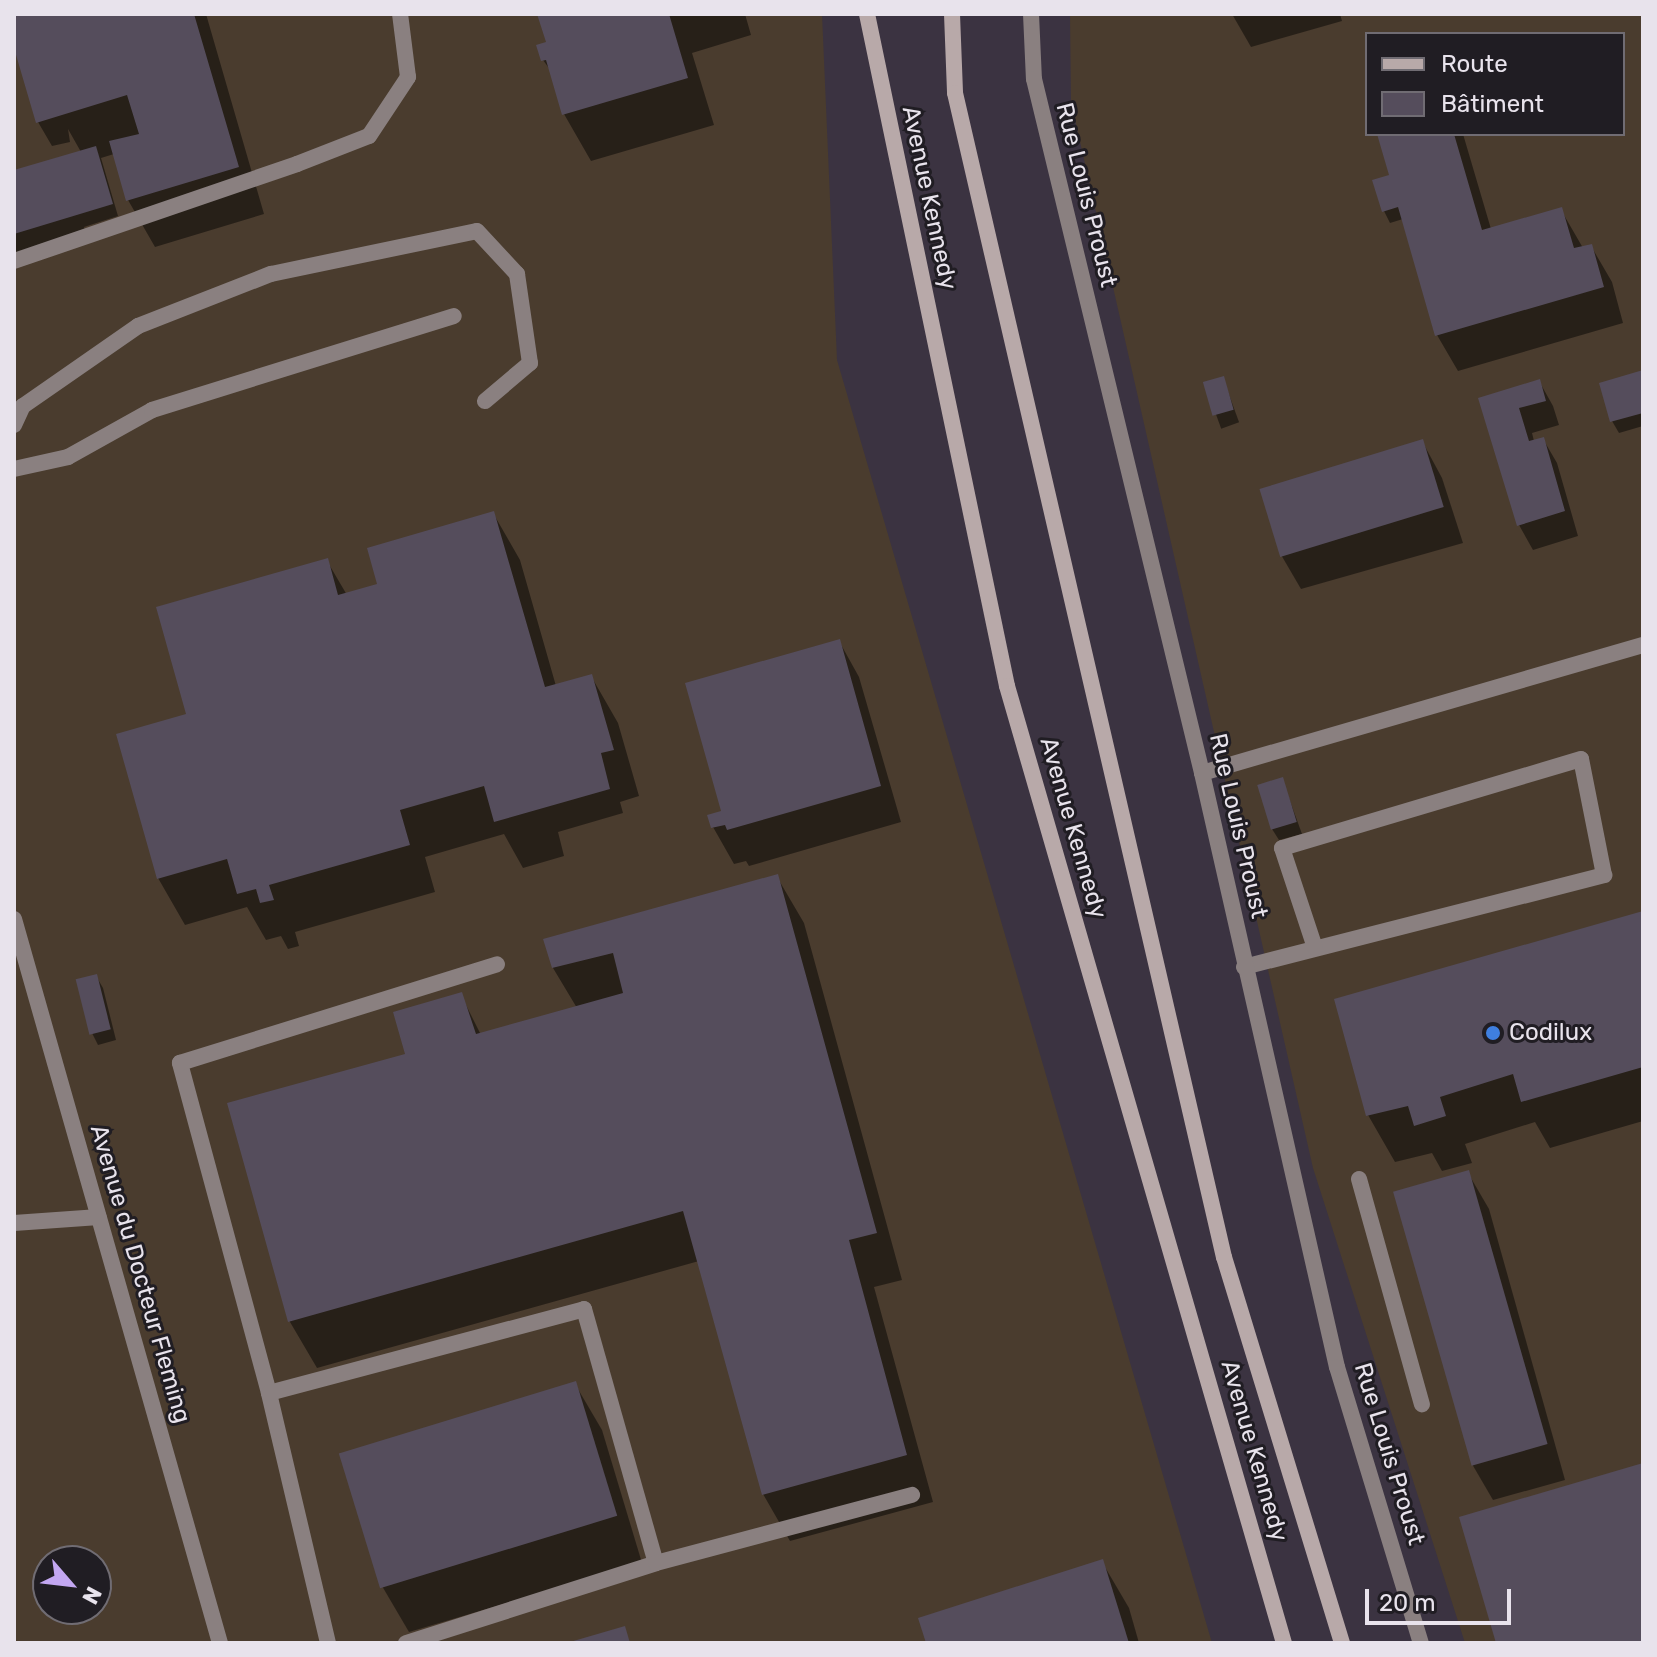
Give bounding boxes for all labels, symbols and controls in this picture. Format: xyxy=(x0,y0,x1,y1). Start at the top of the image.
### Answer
legend xyxy=(1365,32,1625,136)
text: Route xyxy=(1441,50,1508,78)
text: Bâtiment xyxy=(1441,90,1544,118)
street label: Rue Louis Proust xyxy=(1049,100,1123,290)
street label: Avenue Kennedy xyxy=(895,103,963,293)
street label: Rue Louis Proust xyxy=(1203,731,1273,921)
street label: Avenue Kennedy xyxy=(1033,734,1113,922)
place label: Codilux xyxy=(1509,1019,1592,1047)
marker: Codilux xyxy=(1484,1024,1502,1042)
street label: Avenue du Docteur Fleming xyxy=(83,1121,197,1427)
street label: Avenue Kennedy xyxy=(1214,1357,1294,1545)
street label: Rue Louis Proust xyxy=(1348,1359,1430,1549)
north arrow xyxy=(32,1545,112,1625)
scale bar xyxy=(1369,1573,1515,1623)
text: N xyxy=(76,1582,108,1609)
text: 20 m xyxy=(1379,1589,1436,1617)

